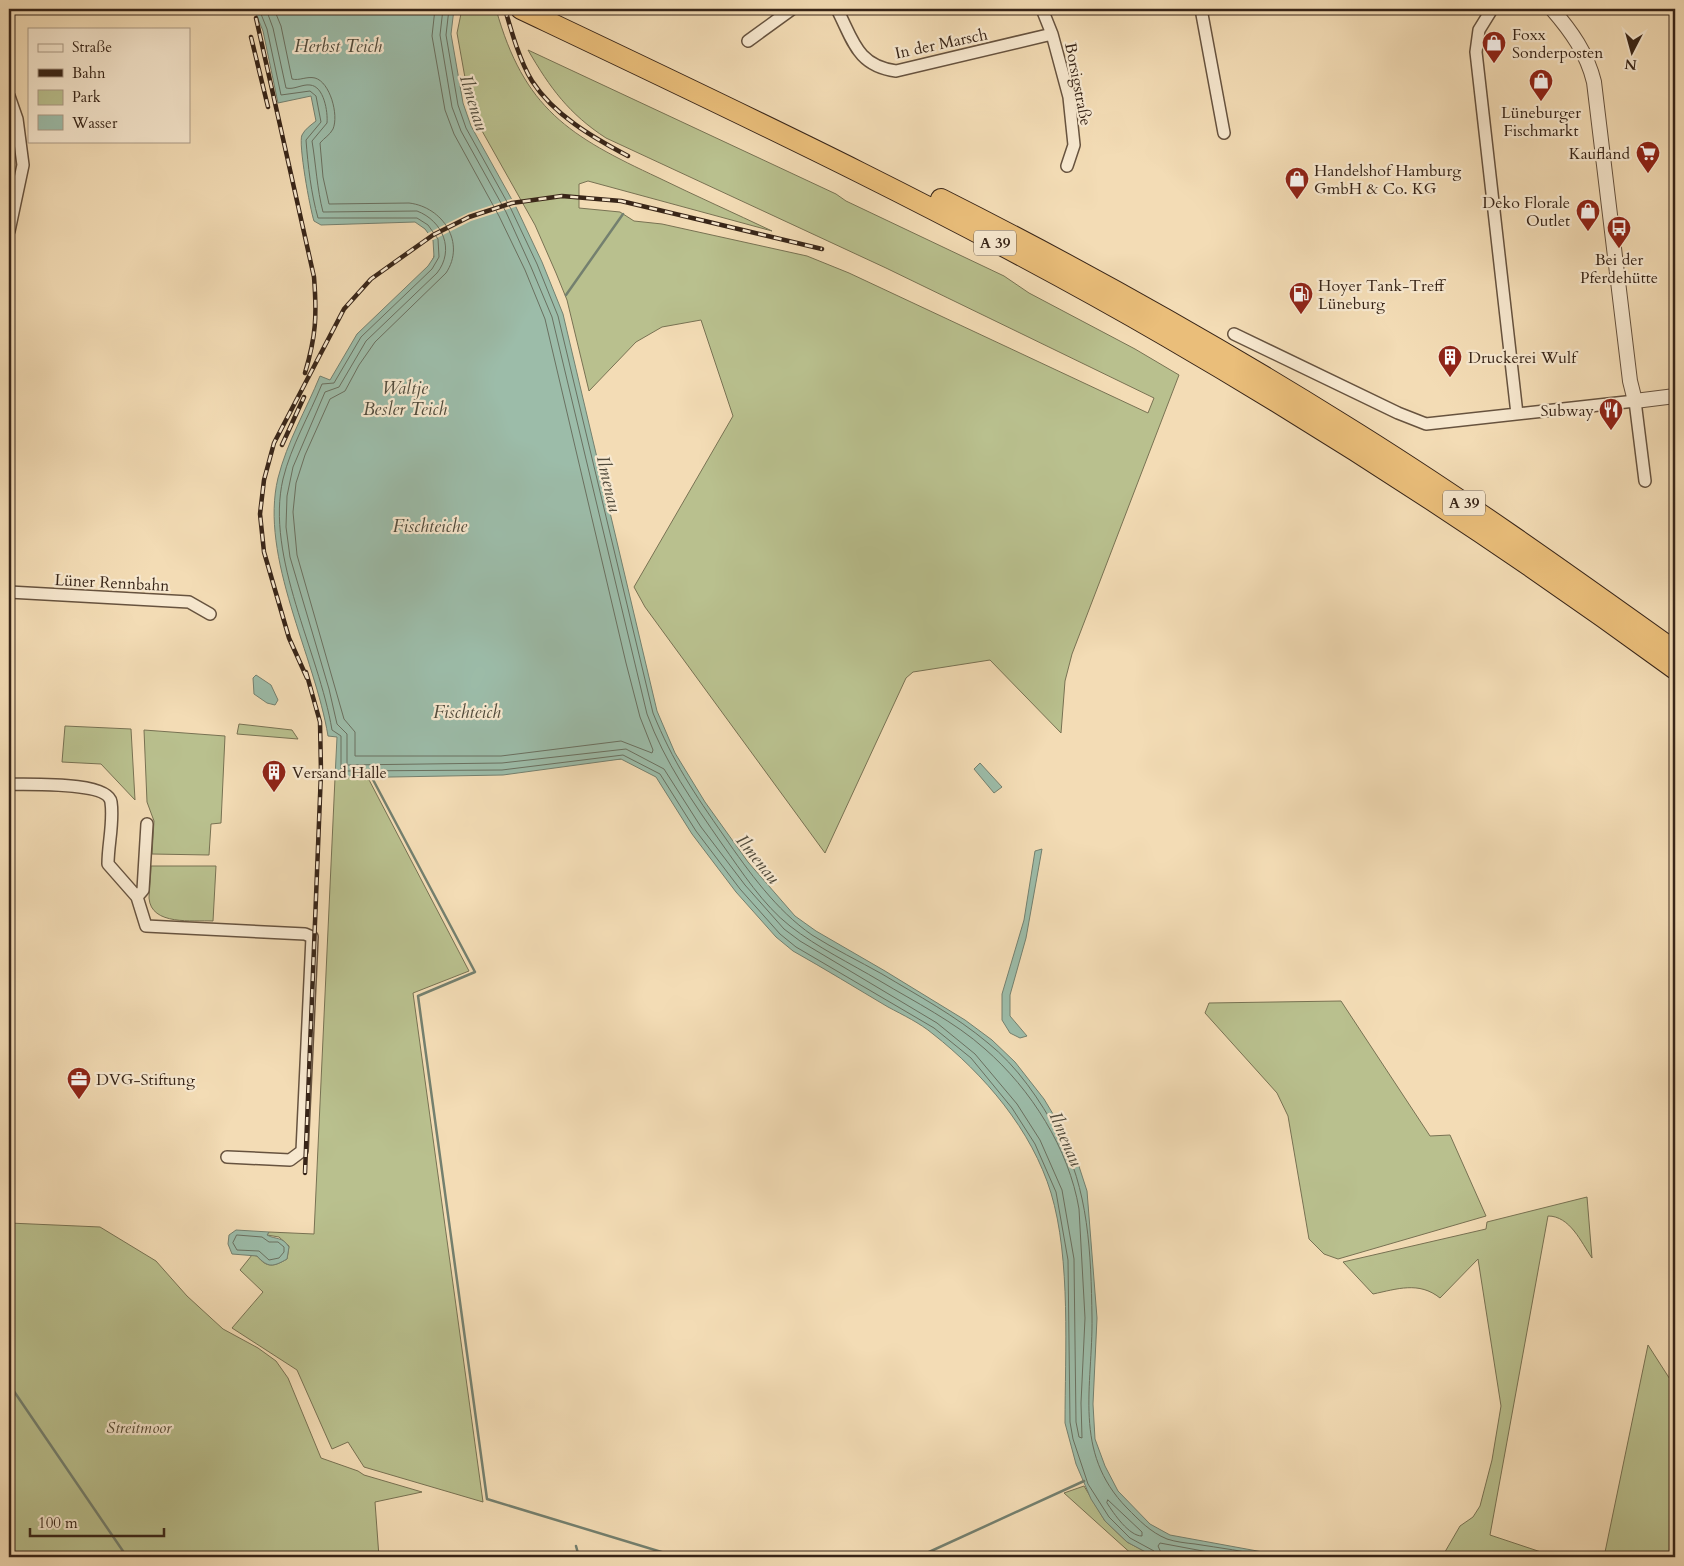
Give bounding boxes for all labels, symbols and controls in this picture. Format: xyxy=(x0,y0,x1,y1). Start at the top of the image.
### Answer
street label: In der Marsch xyxy=(893,23,990,65)
place label: Foxx Sonderposten xyxy=(1512,24,1603,64)
legend xyxy=(28,28,190,142)
north arrow xyxy=(1606,28,1656,78)
shop icon: Foxx Sonderposten xyxy=(1481,30,1507,64)
water label: Herbst Teich xyxy=(294,34,382,59)
text: Straße xyxy=(72,37,112,57)
street label: Borsigstraße xyxy=(1059,41,1097,128)
text: N xyxy=(1624,54,1638,75)
text: Bahn xyxy=(72,63,106,83)
shop icon: Lüneburger Fischmarkt xyxy=(1528,68,1554,102)
water label: Ilmenau xyxy=(453,72,494,134)
text: Park xyxy=(72,87,101,107)
place label: Lüneburger Fischmarkt xyxy=(1501,102,1581,142)
text: Wasser xyxy=(71,113,118,133)
supermarket icon: Kaufland xyxy=(1635,140,1661,174)
place label: Kaufland xyxy=(1569,143,1630,165)
place label: Handelshof Hamburg GmbH & Co. KG xyxy=(1314,160,1461,200)
shop icon: Handelshof Hamburg GmbH & Co. KG xyxy=(1284,166,1310,200)
place label: Deko Florale Outlet xyxy=(1482,192,1570,232)
shop icon: Deko Florale Outlet xyxy=(1575,198,1601,232)
bus stop icon: Bei der Pferdehütte xyxy=(1606,215,1632,249)
road number: A 39 xyxy=(974,230,1016,256)
place label: Bei der Pferdehütte xyxy=(1580,249,1658,289)
place label: Hoyer Tank-Treff Lüneburg xyxy=(1318,275,1446,315)
fuel station icon: Hoyer Tank-Treff Lüneburg xyxy=(1288,281,1314,315)
building icon: Druckerei Wulf xyxy=(1437,344,1463,378)
place label: Druckerei Wulf xyxy=(1468,347,1579,369)
water label: Waltje Besler Teich xyxy=(363,376,447,422)
restaurant icon: Subway xyxy=(1598,397,1624,431)
place label: Subway xyxy=(1540,400,1595,422)
water label: Ilmenau xyxy=(590,453,627,515)
road number: A 39 xyxy=(1443,490,1485,516)
water label: Fischteiche xyxy=(393,514,468,539)
street label: Lüner Rennbahn xyxy=(54,569,170,597)
water label: Fischteich xyxy=(433,700,501,725)
building icon: Versand Halle xyxy=(261,759,287,793)
place label: Versand Halle xyxy=(292,762,387,784)
water label: Ilmenau xyxy=(730,829,785,889)
office icon: DVG-Stiftung xyxy=(66,1066,92,1100)
place label: DVG-Stiftung xyxy=(96,1069,195,1091)
water label: Ilmenau xyxy=(1043,1108,1088,1171)
park label: Streitmoor xyxy=(107,1417,172,1439)
scale bar xyxy=(30,1506,164,1538)
text: 100 m xyxy=(38,1513,78,1533)

